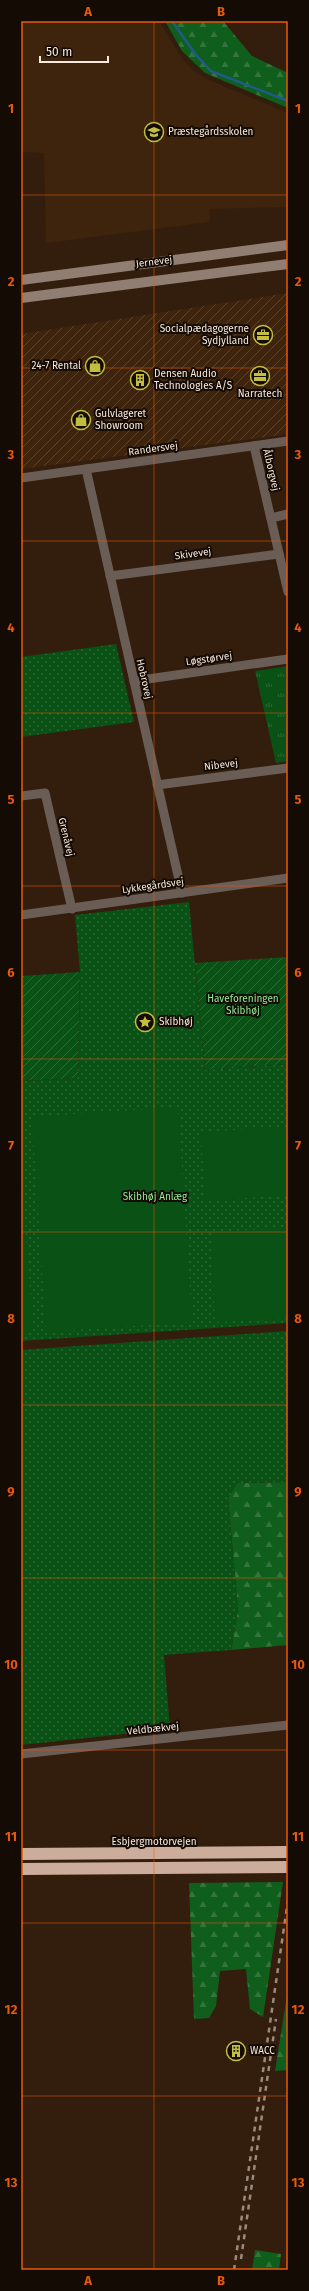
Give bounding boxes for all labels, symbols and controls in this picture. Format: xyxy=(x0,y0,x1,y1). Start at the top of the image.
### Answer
text: A xyxy=(83,4,92,19)
text: B xyxy=(217,4,225,19)
scale bar xyxy=(40,38,108,64)
text: 50 m xyxy=(46,45,72,59)
text: 1 xyxy=(8,101,14,116)
text: 1 xyxy=(295,101,301,116)
school or university icon: Præstegårdsskolen xyxy=(143,121,165,143)
place label: Præstegårdsskolen xyxy=(168,125,253,138)
street label: Jernevej xyxy=(135,254,173,270)
text: 2 xyxy=(8,274,15,289)
text: 2 xyxy=(295,274,302,289)
place label: Socialpædagogerne Sydjylland xyxy=(160,323,249,347)
office icon: Socialpædagogerne Sydjylland xyxy=(252,324,274,346)
shop icon: 24-7 Rental xyxy=(84,355,106,377)
place label: 24-7 Rental xyxy=(31,360,81,372)
office icon: Narratech xyxy=(249,365,271,387)
place label: Densen Audio Technologies A/S xyxy=(154,368,233,392)
building icon: Densen Audio Technologies A/S xyxy=(129,369,151,391)
place label: Narratech xyxy=(238,388,282,400)
place label: Gulvlageret Showroom xyxy=(95,408,147,432)
shop icon: Gulvlageret Showroom xyxy=(70,409,92,431)
street label: Randersvej xyxy=(127,440,179,458)
text: 3 xyxy=(7,447,15,462)
text: 3 xyxy=(294,447,302,462)
street label: Ålborgvej xyxy=(260,448,284,492)
street label: Skivevej xyxy=(174,545,212,563)
text: 4 xyxy=(7,620,15,635)
text: 4 xyxy=(294,620,302,635)
street label: Løgstørvej xyxy=(185,650,233,668)
street label: Hobrovej xyxy=(134,658,155,701)
street label: Nibevej xyxy=(203,757,239,773)
text: 5 xyxy=(8,792,15,807)
text: 5 xyxy=(295,792,302,807)
street label: Grenåvej xyxy=(56,816,77,858)
street label: Lykkegårdsvej xyxy=(121,875,185,896)
text: 6 xyxy=(7,965,15,980)
text: 6 xyxy=(294,965,302,980)
park label: Haveforeningen Skibhøj xyxy=(207,993,279,1017)
place icon: Skibhøj xyxy=(134,1011,156,1033)
place label: Skibhøj xyxy=(159,1016,193,1028)
text: 7 xyxy=(8,1138,14,1153)
text: 7 xyxy=(295,1138,301,1153)
park label: Skibhøj Anlæg xyxy=(123,1191,188,1203)
text: 8 xyxy=(7,1311,15,1326)
text: 8 xyxy=(294,1311,302,1326)
text: 9 xyxy=(7,1484,15,1499)
text: 9 xyxy=(294,1484,302,1499)
text: 10 xyxy=(4,1657,18,1672)
text: 10 xyxy=(291,1657,305,1672)
street label: Veldbækvej xyxy=(126,1720,180,1738)
text: 11 xyxy=(5,1829,17,1844)
text: 11 xyxy=(292,1829,304,1844)
street label: Esbjergmotorvejen xyxy=(111,1836,197,1848)
text: 12 xyxy=(5,2002,18,2017)
text: 12 xyxy=(292,2002,305,2017)
building icon: WACC xyxy=(225,2040,247,2062)
place label: WACC xyxy=(250,2045,275,2057)
text: 13 xyxy=(5,2175,18,2190)
text: 13 xyxy=(292,2175,305,2190)
text: A xyxy=(83,2273,92,2288)
text: B xyxy=(217,2273,225,2288)

